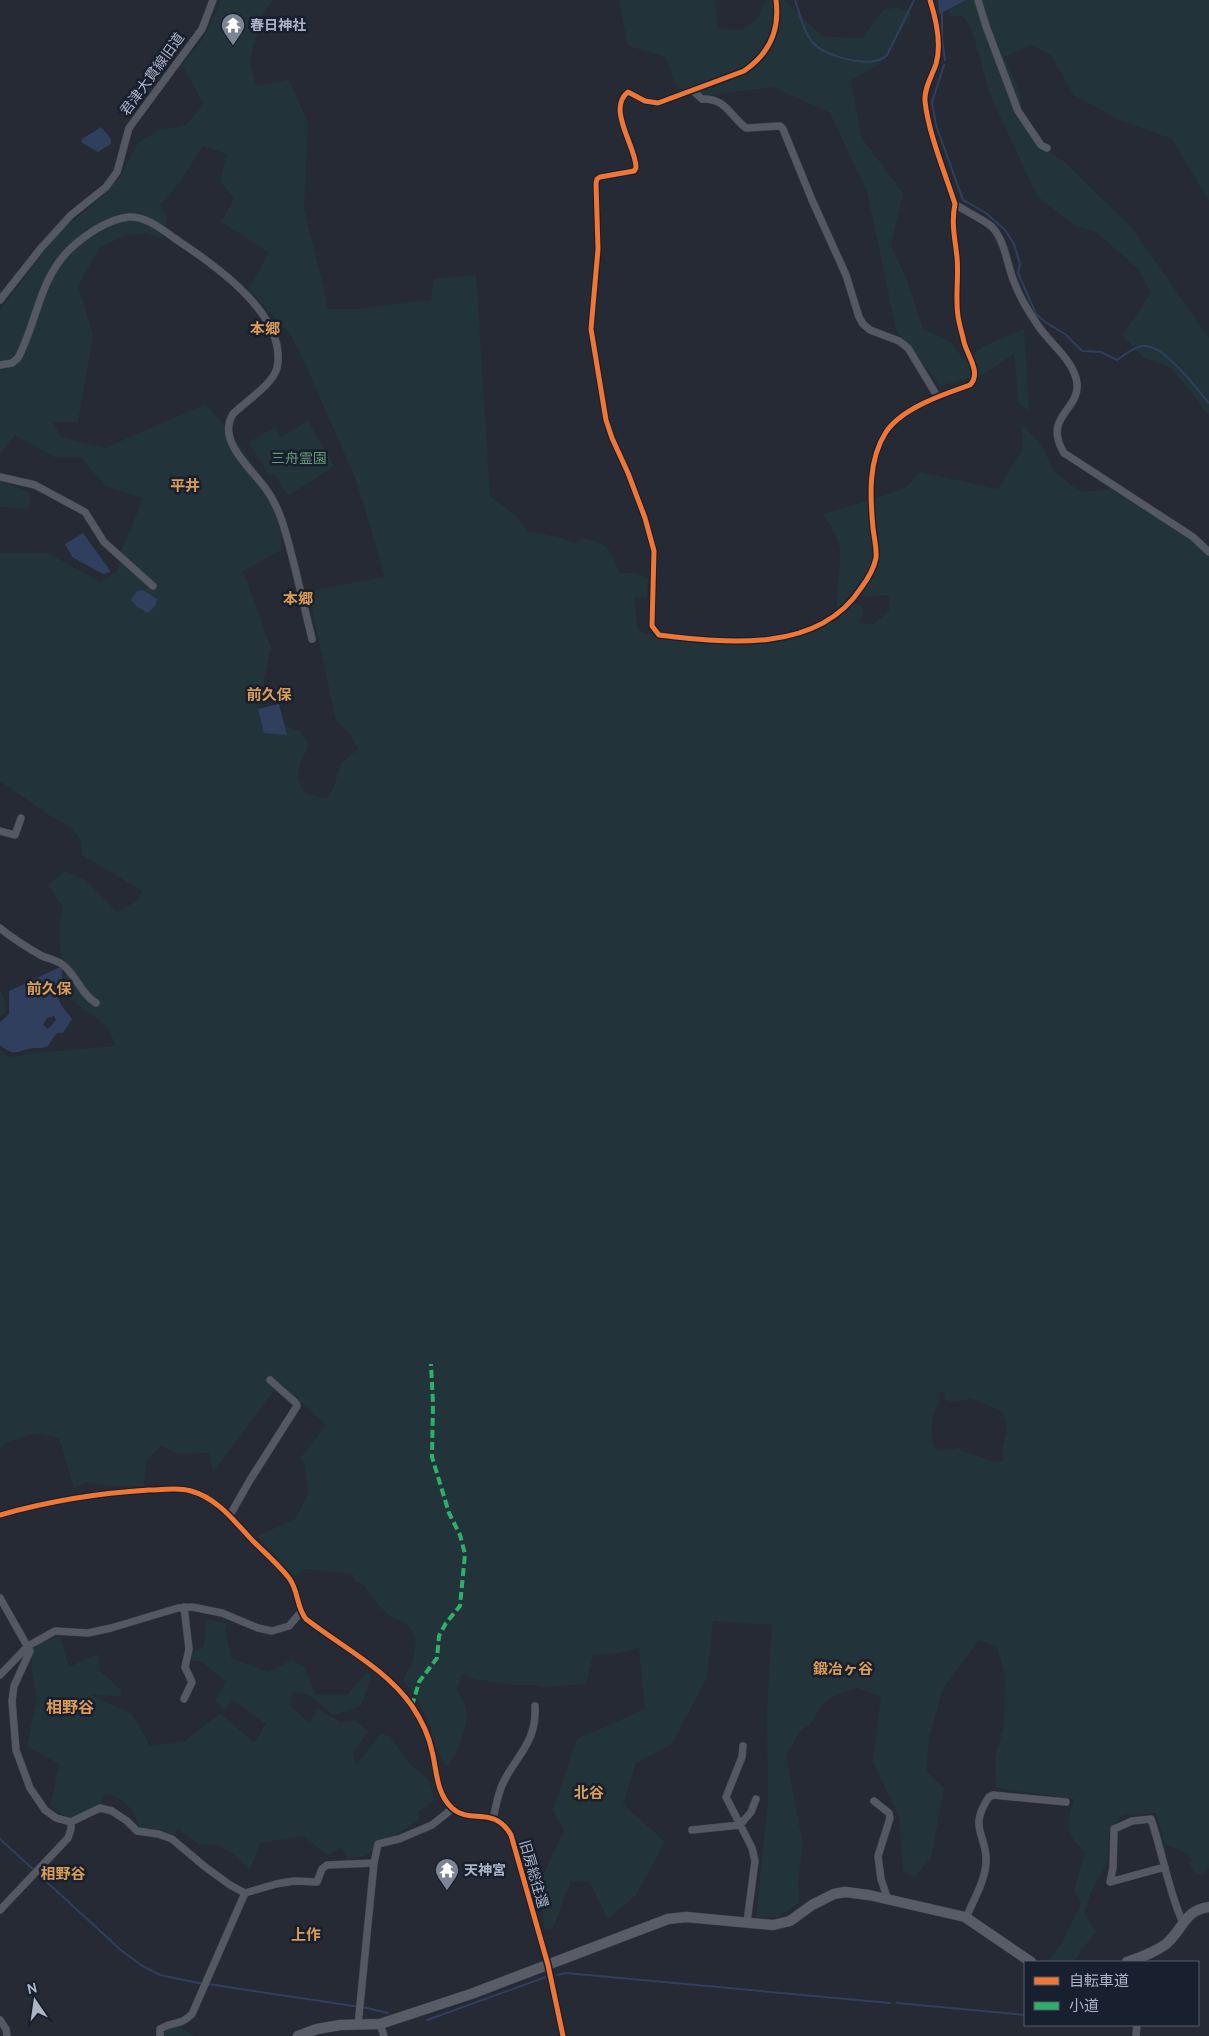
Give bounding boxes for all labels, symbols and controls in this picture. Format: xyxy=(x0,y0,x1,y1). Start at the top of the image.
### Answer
temple icon: 春日神社 xyxy=(220,12,246,46)
place label: 春日神社 xyxy=(250,17,306,35)
street label: 君津大貫線旧道 xyxy=(118,30,189,120)
district label: 本郷 xyxy=(250,321,280,340)
park label: 三舟霊園 xyxy=(271,451,327,468)
district label: 平井 xyxy=(170,477,200,497)
district label: 本郷 xyxy=(283,591,313,610)
district label: 前久保 xyxy=(246,686,292,706)
district label: 前久保 xyxy=(26,980,72,1000)
district label: 鍛冶ヶ谷 xyxy=(813,1660,873,1680)
district label: 相野谷 xyxy=(46,1699,94,1719)
district label: 北谷 xyxy=(574,1785,604,1804)
street label: 旧房総往還 xyxy=(515,1838,550,1910)
temple icon: 天神宮 xyxy=(434,1857,460,1891)
place label: 天神宮 xyxy=(464,1862,506,1880)
district label: 相野谷 xyxy=(40,1866,86,1885)
district label: 上作 xyxy=(291,1927,321,1946)
legend xyxy=(1024,1961,1199,2026)
text: 自転車道 xyxy=(1069,1973,1129,1992)
north arrow xyxy=(10,1976,60,2026)
text: N xyxy=(26,1980,39,1999)
text: 小道 xyxy=(1069,1998,1099,2017)

